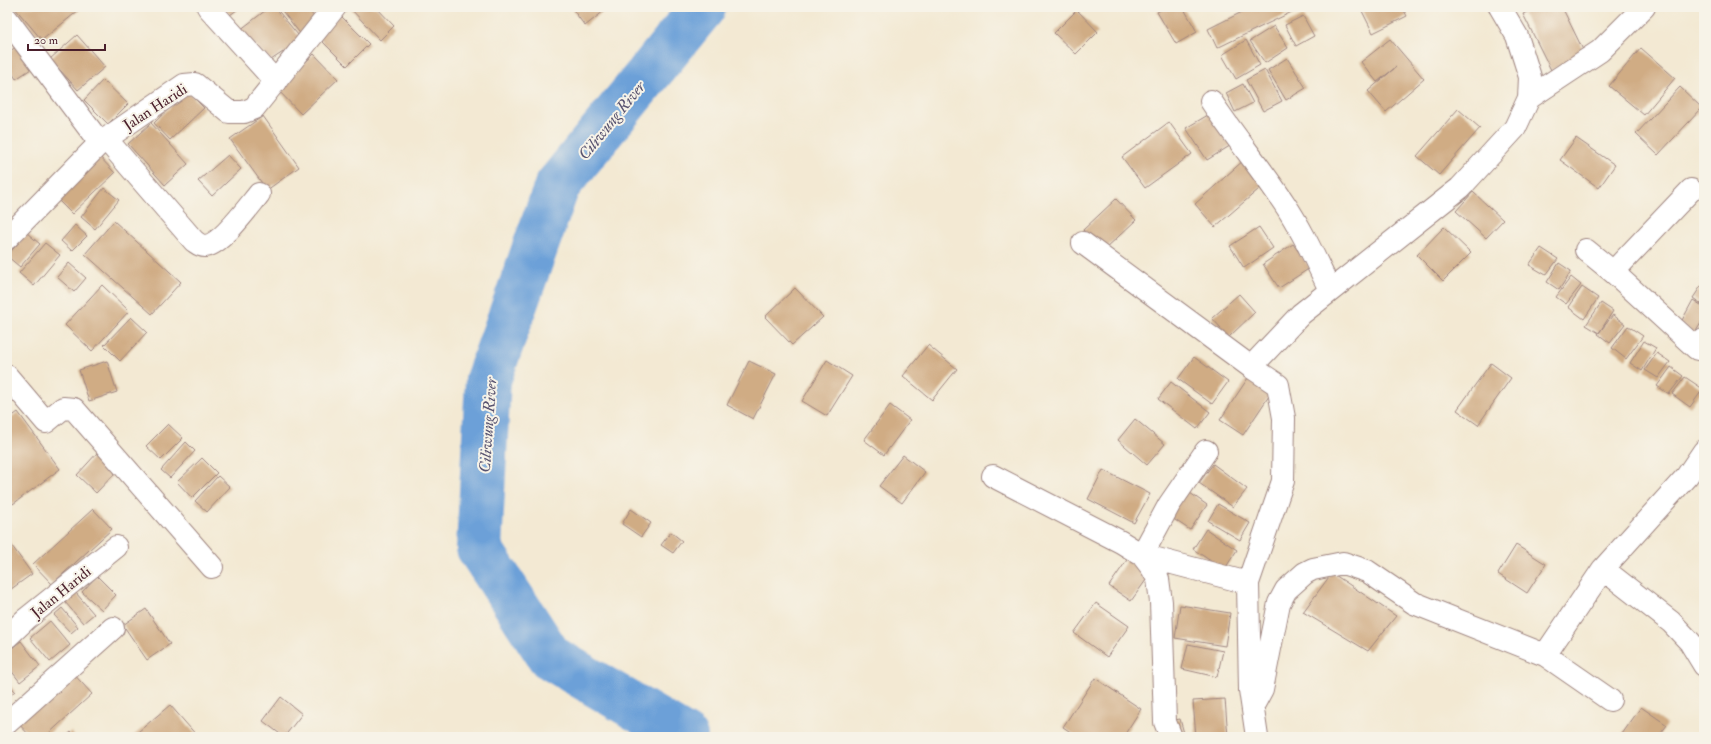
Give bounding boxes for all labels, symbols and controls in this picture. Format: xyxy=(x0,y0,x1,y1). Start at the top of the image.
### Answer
scale bar xyxy=(28,26,105,52)
text: 20 m xyxy=(34,33,59,48)
water label: Ciliwung River xyxy=(574,77,650,164)
street label: Jalan Haridi xyxy=(119,80,191,136)
water label: Ciliwung River xyxy=(475,376,501,473)
street label: Jalan Haridi xyxy=(27,562,96,624)

